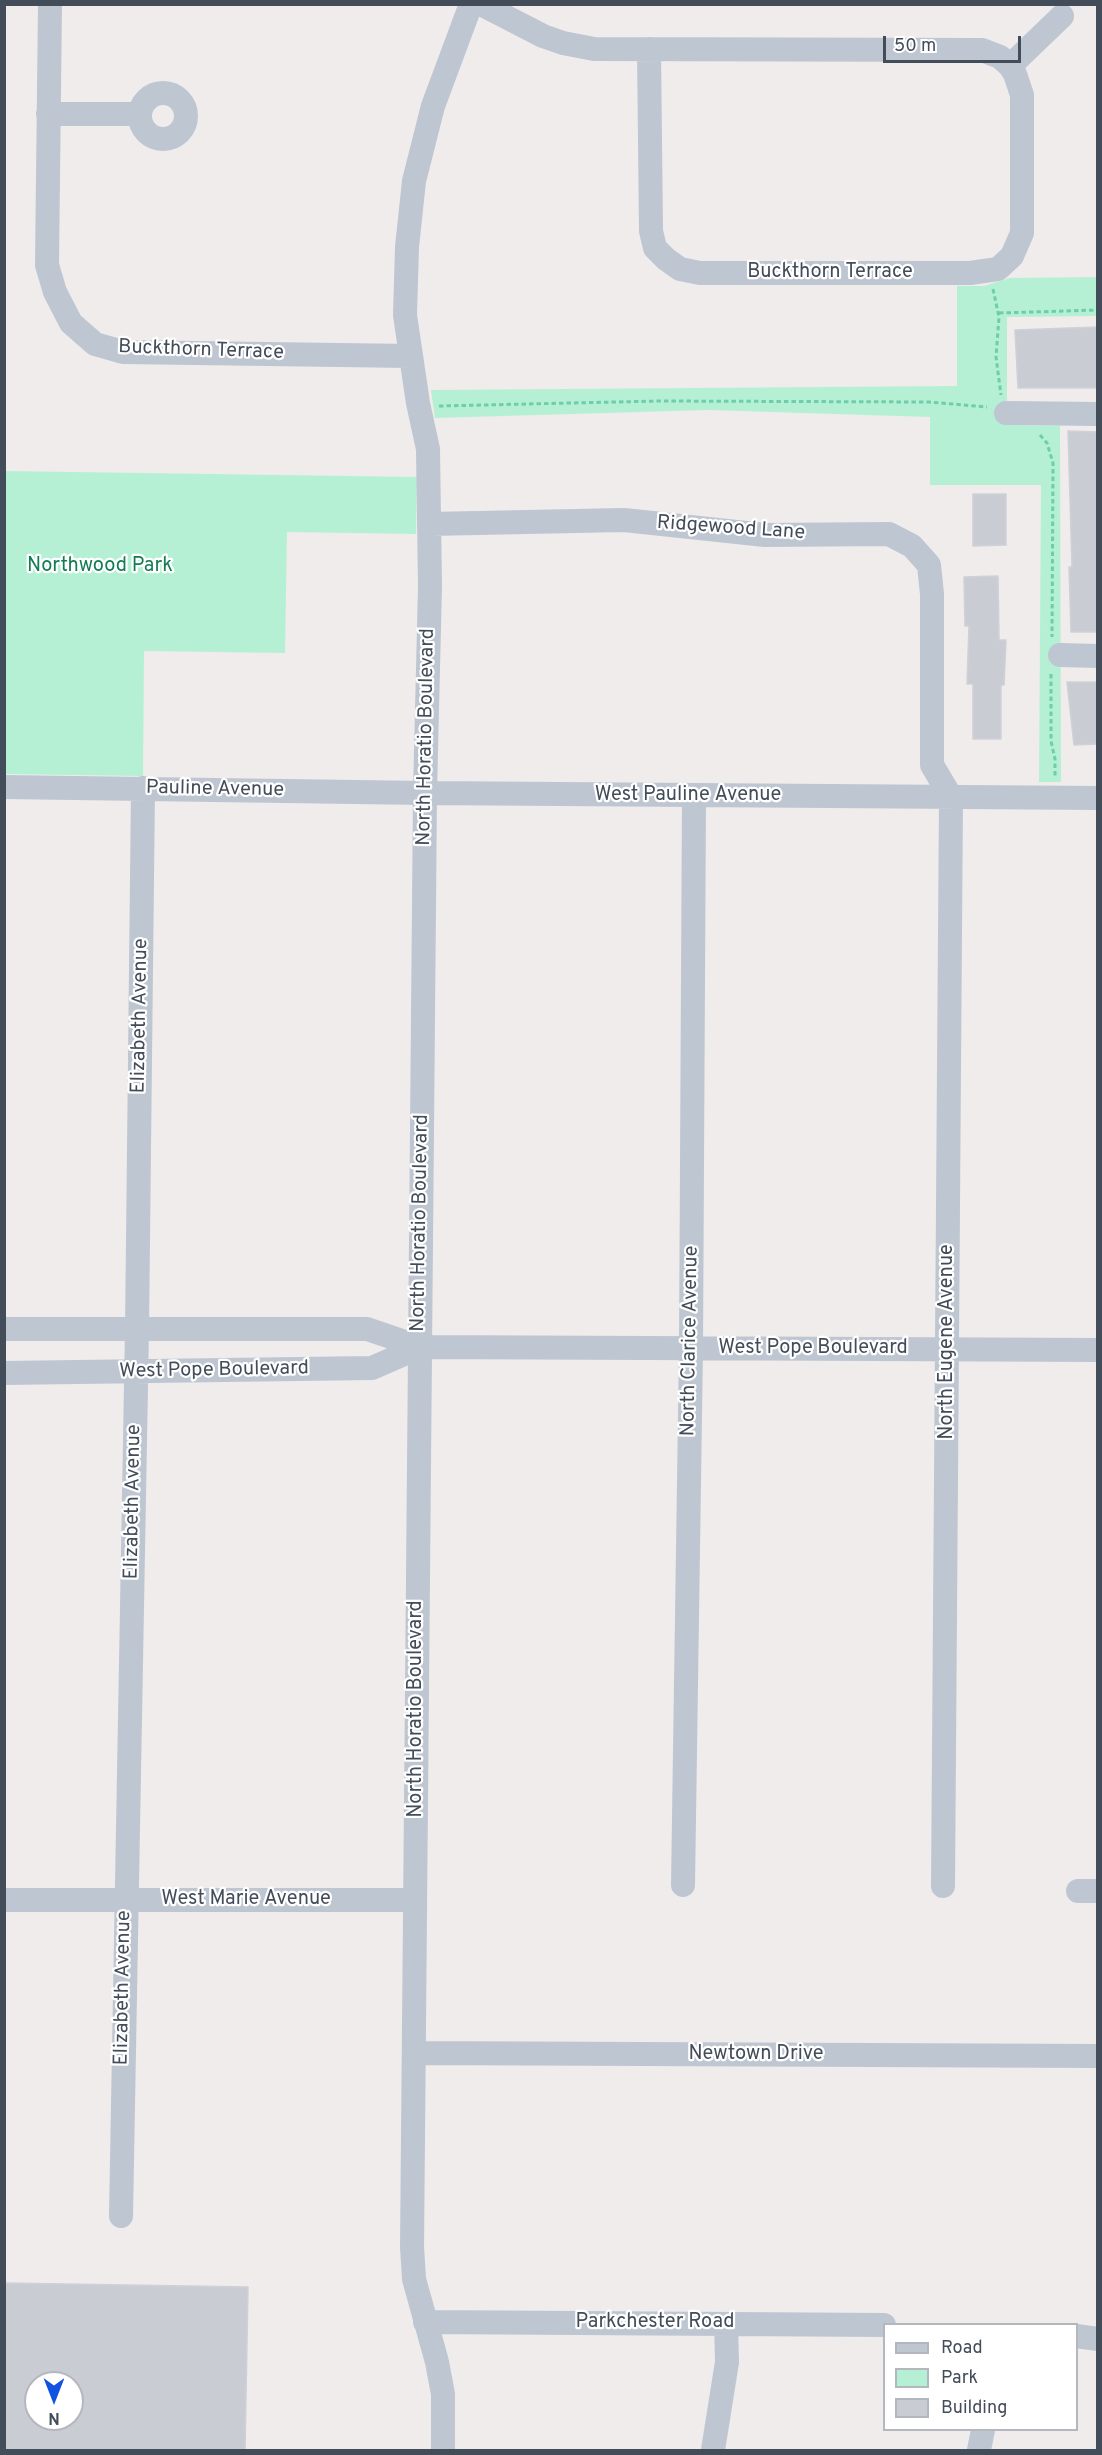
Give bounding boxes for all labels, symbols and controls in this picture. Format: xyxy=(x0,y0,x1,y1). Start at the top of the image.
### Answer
scale bar xyxy=(886,24,1024,62)
text: 50 m xyxy=(894,35,936,58)
street label: Buckthorn Terrace xyxy=(747,261,913,285)
street label: Buckthorn Terrace xyxy=(118,336,284,366)
street label: Ridgewood Lane xyxy=(656,512,806,546)
park label: Northwood Park xyxy=(27,555,173,579)
street label: North Horatio Boulevard xyxy=(413,628,441,846)
street label: Pauline Avenue xyxy=(146,777,284,803)
street label: West Pauline Avenue xyxy=(595,784,781,808)
street label: Elizabeth Avenue xyxy=(128,938,154,1094)
street label: North Horatio Boulevard xyxy=(407,1114,435,1332)
street label: North Eugene Avenue xyxy=(936,1244,960,1440)
street label: North Clarice Avenue xyxy=(677,1245,705,1437)
street label: West Pope Boulevard xyxy=(718,1337,908,1361)
street label: West Pope Boulevard xyxy=(119,1357,309,1385)
street label: Elizabeth Avenue xyxy=(121,1424,147,1580)
street label: North Horatio Boulevard xyxy=(405,1600,429,1818)
street label: West Marie Avenue xyxy=(161,1888,331,1912)
street label: Elizabeth Avenue xyxy=(111,1910,137,2066)
street label: Newtown Drive xyxy=(688,2043,824,2067)
street label: Parkchester Road xyxy=(575,2311,735,2335)
legend xyxy=(883,2323,1078,2431)
text: Road xyxy=(941,2337,983,2360)
text: Park xyxy=(941,2367,978,2390)
north arrow xyxy=(24,2371,84,2431)
text: Building xyxy=(941,2397,1007,2420)
text: N xyxy=(48,2407,60,2427)

